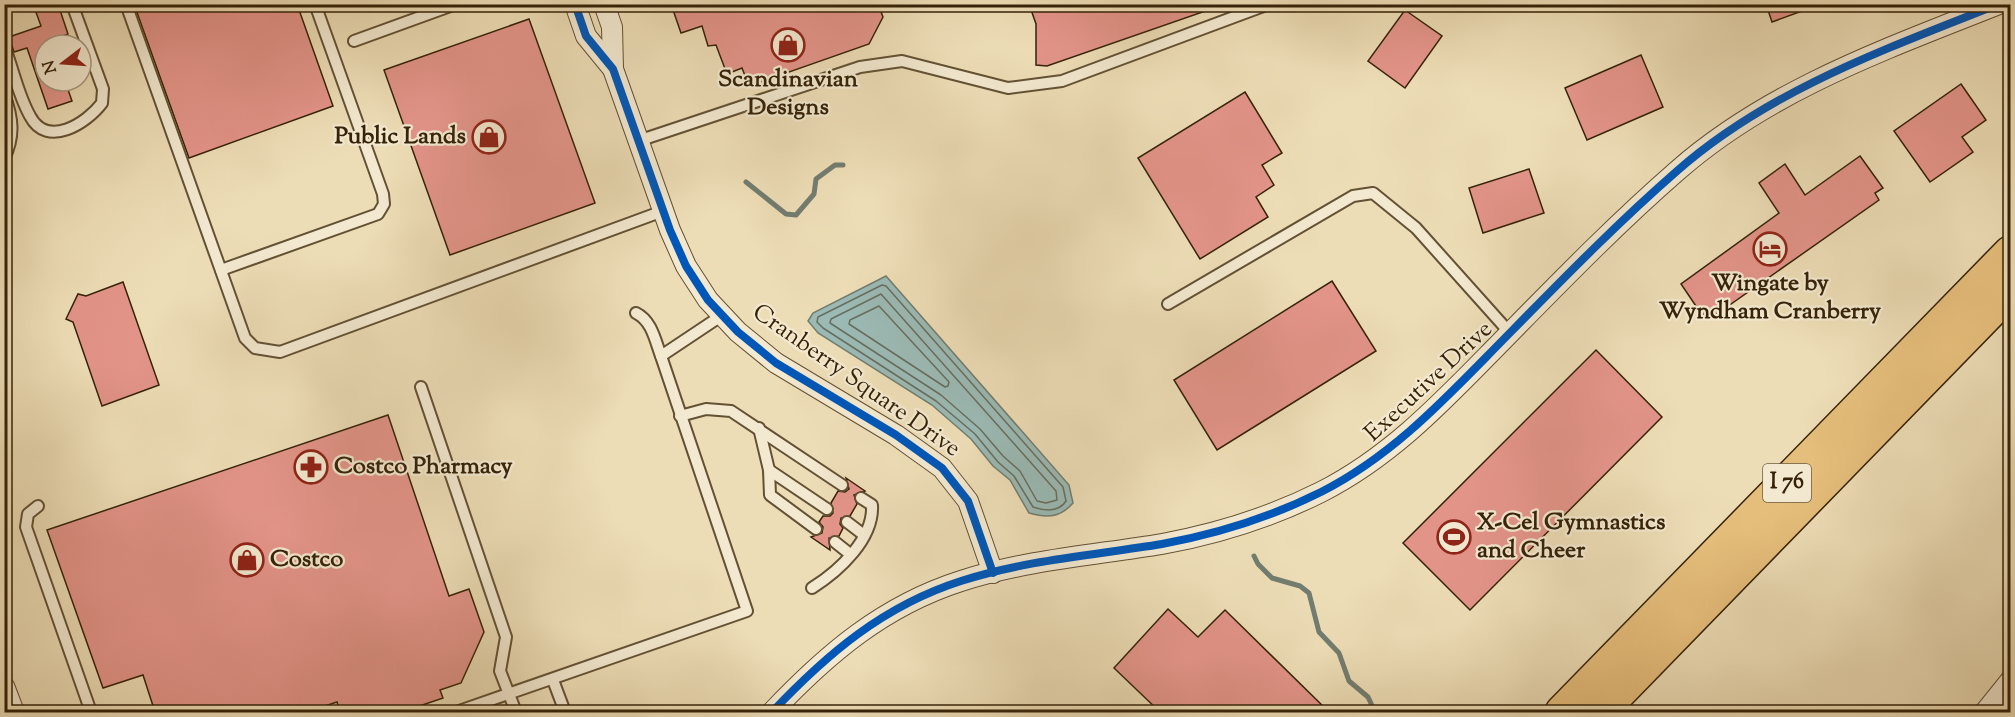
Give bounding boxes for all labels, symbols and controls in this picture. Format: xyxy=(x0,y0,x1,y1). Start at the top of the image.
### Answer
shop icon: Scandinavian Designs xyxy=(770,27,806,63)
north arrow xyxy=(33,33,93,93)
text: N xyxy=(38,57,64,76)
place label: Scandinavian Designs xyxy=(718,63,859,125)
shop icon: Public Lands xyxy=(471,119,507,155)
place label: Public Lands xyxy=(334,120,466,154)
hotel icon: Wingate by Wyndham Cranberry xyxy=(1752,231,1788,267)
place label: Wingate by Wyndham Cranberry xyxy=(1659,267,1881,329)
street label: Cranberry Square Drive xyxy=(745,296,967,466)
street label: Executive Drive xyxy=(1357,314,1501,450)
pharmacy icon: Costco Pharmacy xyxy=(293,449,329,485)
place label: Costco Pharmacy xyxy=(334,450,513,484)
road number: I 76 xyxy=(1763,464,1811,502)
place label: X-Cel Gymnastics and Cheer xyxy=(1477,506,1665,568)
sports icon: X-Cel Gymnastics and Cheer xyxy=(1436,519,1472,555)
shop icon: Costco xyxy=(229,542,265,578)
place label: Costco xyxy=(270,543,343,577)

